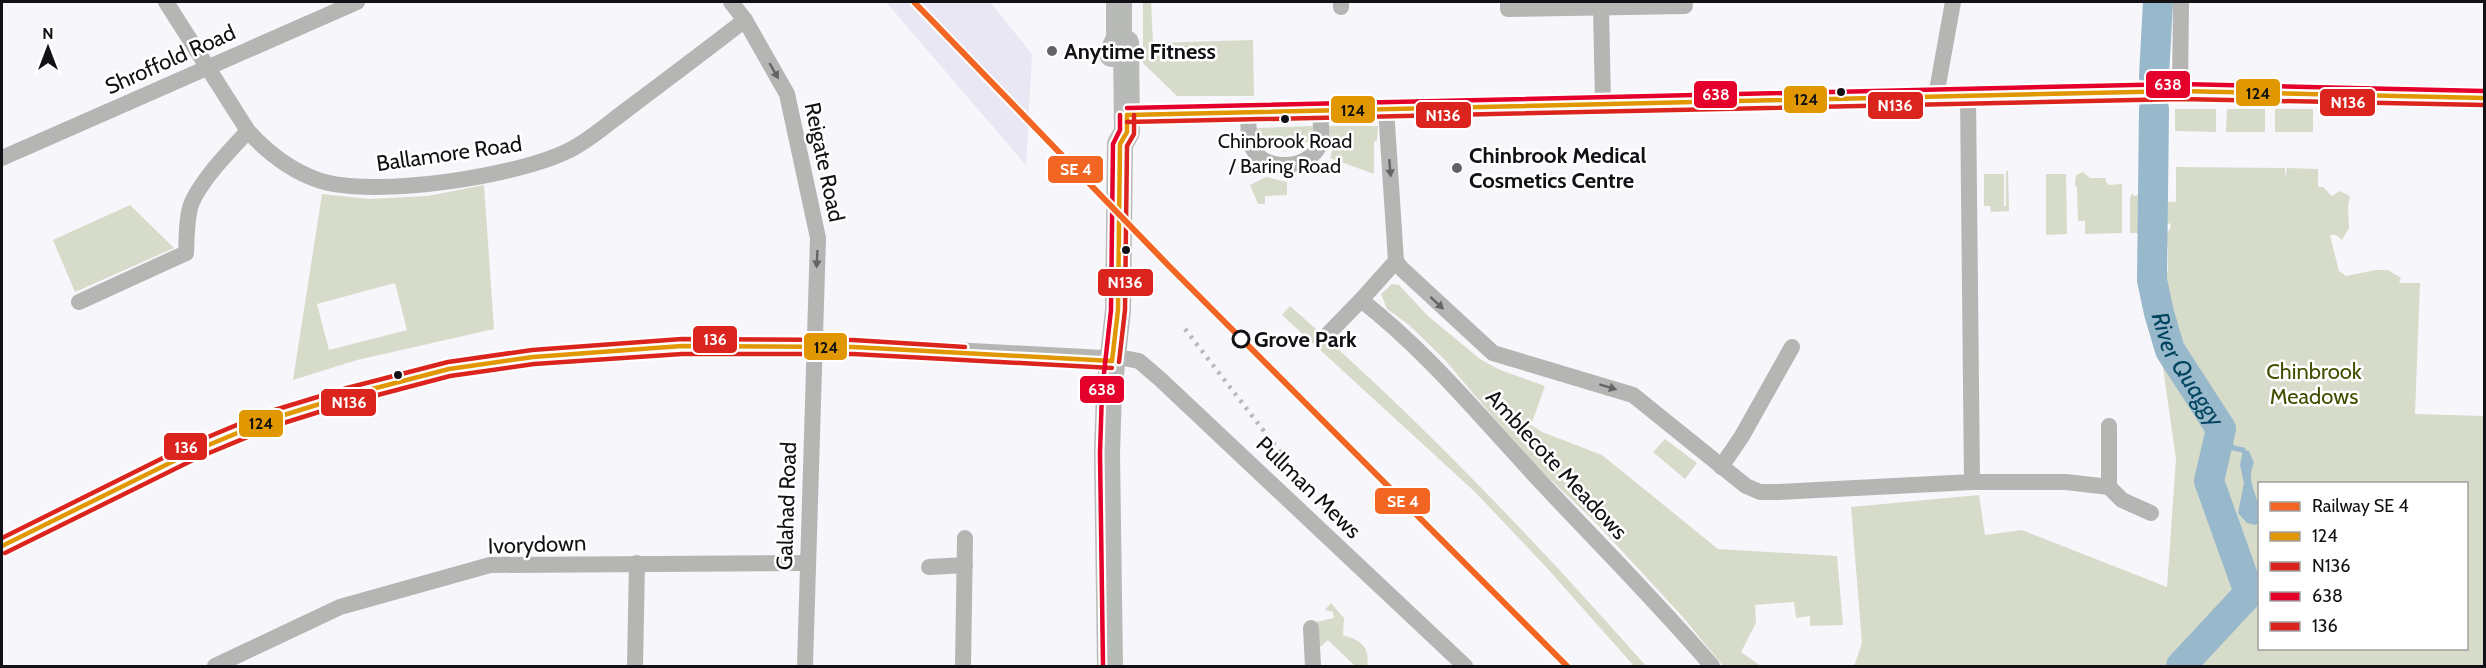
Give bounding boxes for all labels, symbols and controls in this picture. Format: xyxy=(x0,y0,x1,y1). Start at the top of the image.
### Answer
north arrow xyxy=(18,18,78,78)
street label: Shroffold Road xyxy=(101,19,240,100)
text: N xyxy=(42,24,54,43)
place label: Anytime Fitness xyxy=(1064,38,1216,65)
marker: Anytime Fitness xyxy=(1045,44,1059,58)
one-way arrow xyxy=(769,62,779,79)
line badge: 638 xyxy=(2145,70,2191,99)
text: 638 xyxy=(2154,75,2182,94)
line badge: 124 xyxy=(2235,78,2281,107)
line badge: 638 xyxy=(1693,80,1738,109)
text: 124 xyxy=(2246,84,2270,103)
text: 638 xyxy=(1702,85,1730,104)
line badge: 124 xyxy=(1783,85,1828,114)
unlabelled marker xyxy=(1835,86,1847,98)
line badge: N136 xyxy=(2319,88,2376,117)
text: 124 xyxy=(1794,90,1818,109)
line badge: N136 xyxy=(1867,91,1924,120)
text: N136 xyxy=(2331,93,2365,112)
line badge: 124 xyxy=(1330,95,1376,124)
text: N136 xyxy=(1878,96,1912,115)
street label: Reigate Road xyxy=(799,100,850,224)
text: 124 xyxy=(1341,101,1365,120)
line badge: N136 xyxy=(1415,101,1472,129)
text: N136 xyxy=(1426,106,1460,125)
marker: Chinbrook Road / Baring Road xyxy=(1279,113,1291,125)
place label: Chinbrook Road / Baring Road xyxy=(1218,129,1352,178)
street label: Ballamore Road xyxy=(375,130,524,177)
place label: Chinbrook Medical Cosmetics Centre xyxy=(1469,142,1646,194)
line badge: SE 4 xyxy=(1047,155,1104,184)
one-way arrow xyxy=(1385,158,1395,177)
text: SE 4 xyxy=(1060,160,1092,179)
marker: Chinbrook Medical Cosmetics Centre xyxy=(1450,161,1464,175)
unlabelled marker xyxy=(1120,244,1132,256)
one-way arrow xyxy=(812,249,821,268)
line badge: N136 xyxy=(1097,268,1154,297)
text: N136 xyxy=(1108,273,1142,292)
one-way arrow xyxy=(1429,296,1444,309)
water label: River Quaggy xyxy=(2145,308,2231,433)
line badge: 136 xyxy=(692,325,738,354)
place label: Grove Park xyxy=(1254,326,1357,353)
text: 136 xyxy=(703,330,727,349)
marker: Grove Park xyxy=(1232,330,1250,348)
line badge: 124 xyxy=(803,332,848,361)
text: 124 xyxy=(814,338,838,357)
park label: Chinbrook Meadows xyxy=(2266,358,2362,410)
unlabelled marker xyxy=(392,369,404,381)
line badge: 638 xyxy=(1079,375,1125,404)
text: 638 xyxy=(1088,380,1116,399)
one-way arrow xyxy=(1599,383,1617,392)
street label: Amblecote Meadows xyxy=(1480,384,1633,545)
line badge: N136 xyxy=(320,388,377,417)
text: N136 xyxy=(332,393,366,412)
line badge: 124 xyxy=(238,409,284,438)
text: 124 xyxy=(249,414,273,433)
street label: Pullman Mews xyxy=(1251,431,1367,544)
line badge: 136 xyxy=(163,432,208,461)
text: 136 xyxy=(174,438,198,457)
street label: Galahad Road xyxy=(771,441,802,571)
legend xyxy=(2258,482,2468,650)
line badge: SE 4 xyxy=(1374,487,1431,515)
text: SE 4 xyxy=(1387,492,1419,511)
text: Railway SE 4 xyxy=(2312,495,2409,517)
text: 124 xyxy=(2312,525,2338,547)
street label: Ivorydown xyxy=(487,529,587,560)
text: N136 xyxy=(2312,555,2351,577)
text: 638 xyxy=(2312,585,2343,607)
text: 136 xyxy=(2312,615,2338,637)

